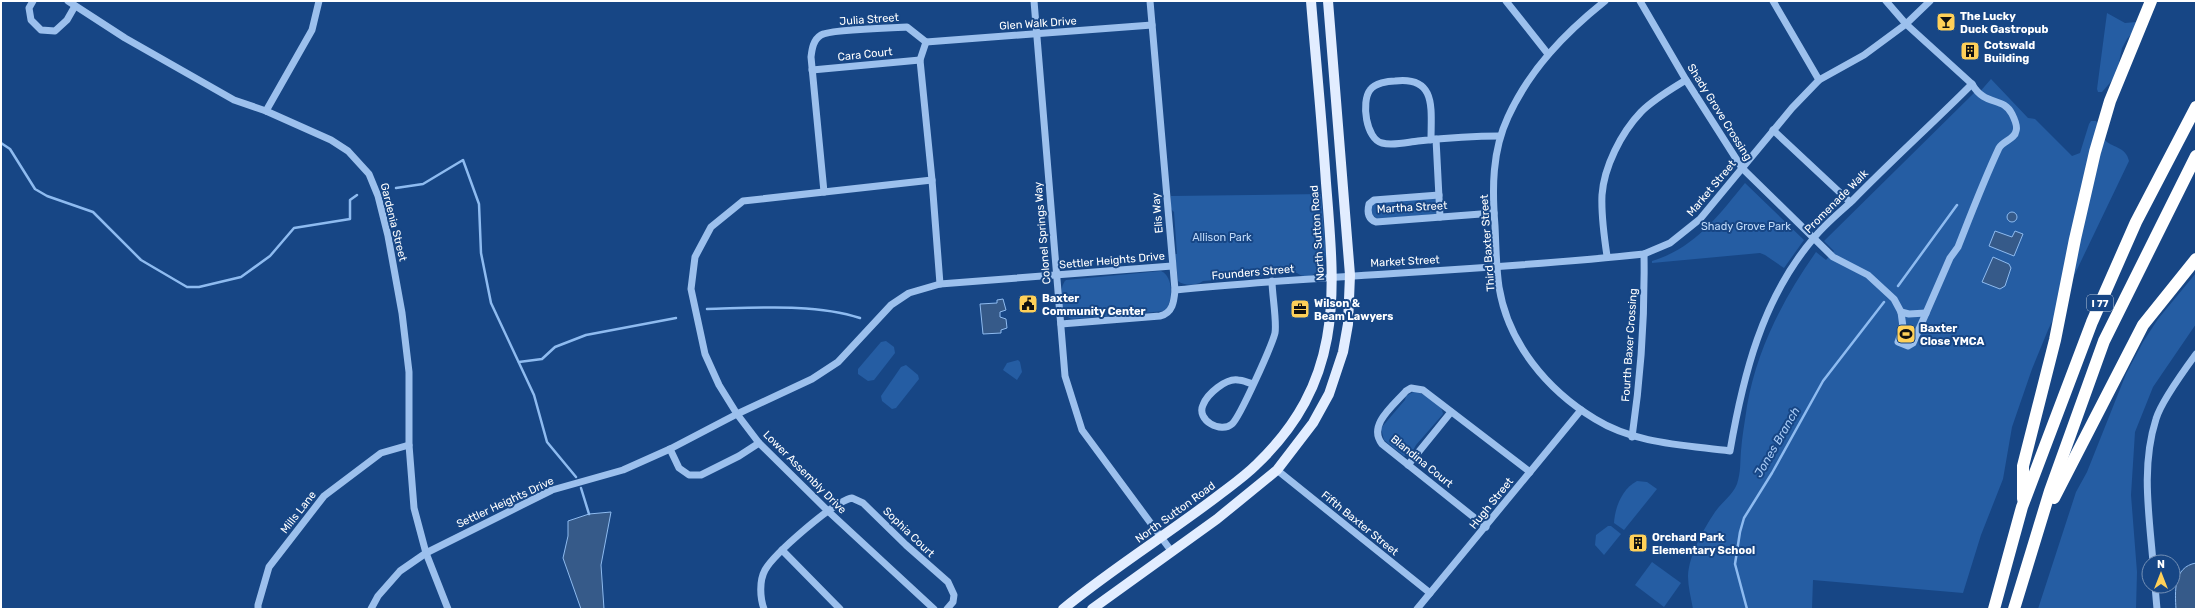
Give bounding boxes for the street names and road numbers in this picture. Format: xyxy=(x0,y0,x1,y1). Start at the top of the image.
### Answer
street label: Julia Street xyxy=(839,11,900,28)
street label: Glen Walk Drive xyxy=(999,14,1077,33)
street label: Cara Court xyxy=(837,45,894,64)
street label: Shady Grove Crossing xyxy=(1684,61,1755,163)
street label: Market Street xyxy=(1684,157,1739,219)
street label: Promenade Walk xyxy=(1802,167,1871,236)
street label: Colonel Springs Way xyxy=(1032,181,1053,285)
street label: Gardenia Street xyxy=(378,182,410,263)
street label: North Sutton Road xyxy=(1308,185,1327,281)
street label: Elis Way xyxy=(1149,192,1166,234)
street label: Third Baxter Street xyxy=(1478,193,1497,292)
street label: Martha Street xyxy=(1376,199,1448,216)
street label: Settler Heights Drive xyxy=(1059,249,1165,272)
street label: Market Street xyxy=(1370,253,1441,270)
street label: Founders Street xyxy=(1211,262,1296,283)
street label: Fourth Baxer Crossing xyxy=(1619,288,1640,402)
road number: I 77 xyxy=(2087,295,2113,311)
street label: Lower Assembly Drive xyxy=(760,428,849,517)
street label: Blandina Court xyxy=(1388,432,1456,491)
street label: Settler Heights Drive xyxy=(454,474,556,531)
street label: Hugh Street xyxy=(1467,475,1516,532)
street label: North Sutton Road xyxy=(1133,479,1218,546)
street label: Fifth Baxter Street xyxy=(1319,488,1401,559)
street label: Mills Lane xyxy=(278,489,319,536)
street label: Sophia Court xyxy=(880,505,938,561)

